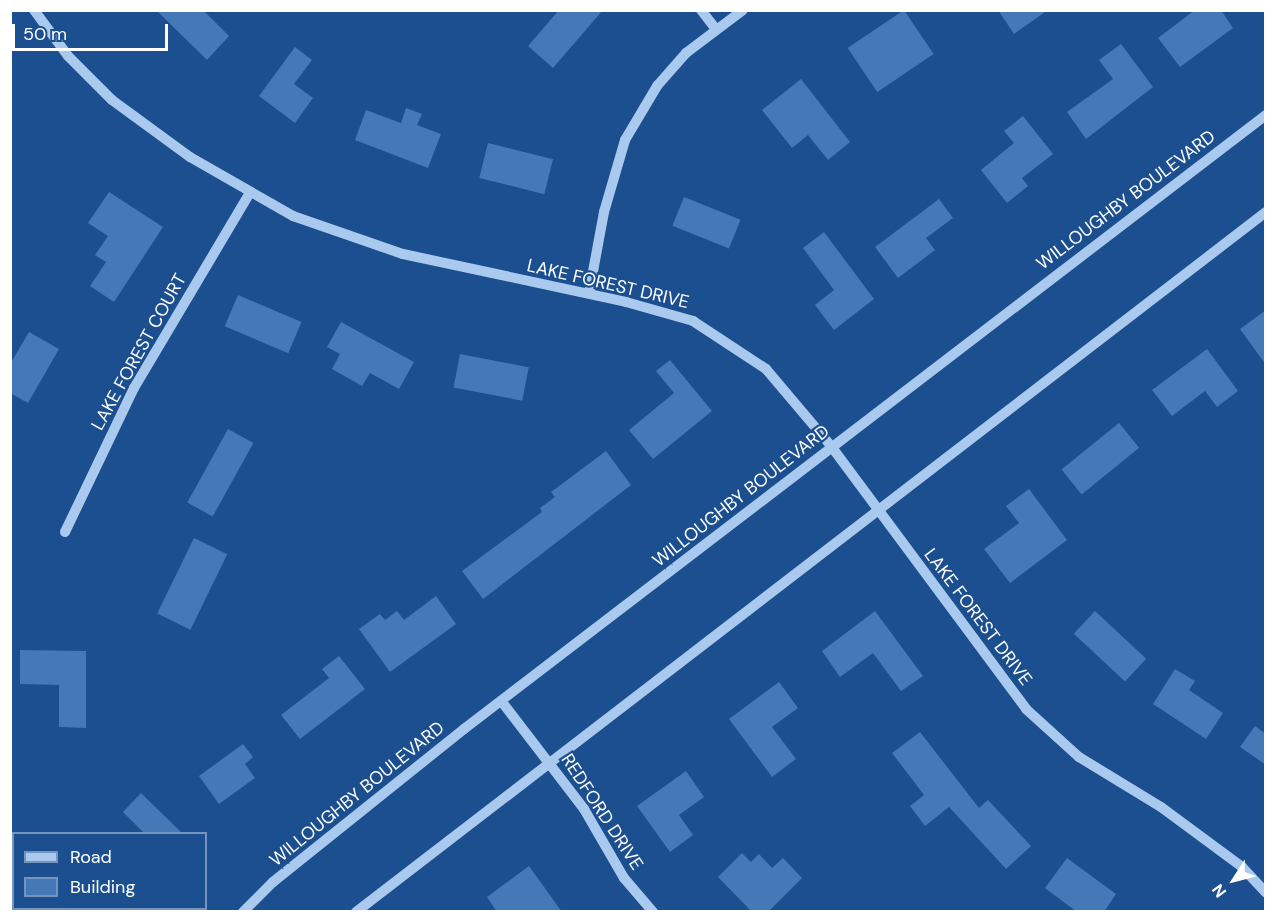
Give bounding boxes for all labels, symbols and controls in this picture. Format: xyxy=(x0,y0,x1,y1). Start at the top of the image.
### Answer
scale bar xyxy=(15,12,171,50)
text: 50 m xyxy=(23,22,67,46)
street label: WILLOUGHBY BOULEVARD xyxy=(1032,126,1220,274)
street label: LAKE FOREST DRIVE xyxy=(525,255,691,313)
street label: LAKE FOREST COURT xyxy=(87,270,191,434)
street label: WILLOUGHBY BOULEVARD xyxy=(648,420,834,572)
street label: LAKE FOREST DRIVE xyxy=(919,544,1037,690)
street label: WILLOUGHBY BOULEVARD xyxy=(265,717,449,871)
street label: REDFORD DRIVE xyxy=(556,750,648,874)
legend xyxy=(12,832,207,910)
text: Road xyxy=(70,845,112,869)
north arrow xyxy=(1204,850,1264,910)
text: Building xyxy=(70,875,135,899)
text: N xyxy=(1207,880,1231,902)

